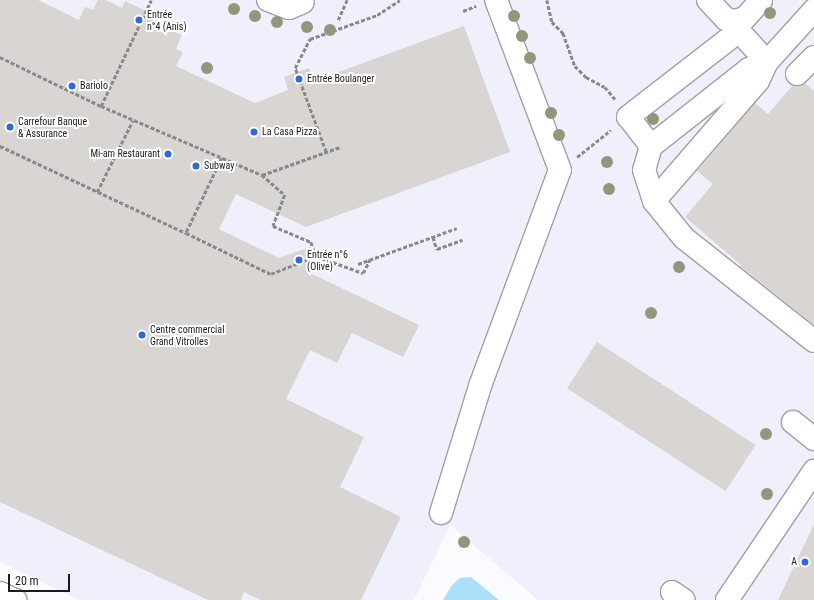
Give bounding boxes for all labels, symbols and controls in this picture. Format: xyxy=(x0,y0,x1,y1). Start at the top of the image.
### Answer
place label: Entrée n°4 (Anis) xyxy=(147,8,187,32)
marker: Entrée n°4 (Anis) xyxy=(134,15,144,25)
place label: Entrée Boulanger xyxy=(307,73,374,85)
marker: Entrée Boulanger xyxy=(294,74,304,84)
place label: Bariolo xyxy=(80,80,108,92)
marker: Bariolo xyxy=(67,81,77,91)
place label: Carrefour Banque & Assurance xyxy=(18,115,87,138)
marker: Carrefour Banque & Assurance xyxy=(5,122,15,132)
place label: La Casa Pizza xyxy=(262,126,317,138)
marker: La Casa Pizza xyxy=(249,127,259,137)
place label: Mi-am Restaurant xyxy=(90,148,160,160)
marker: Mi-am Restaurant xyxy=(163,149,173,159)
place label: Subway xyxy=(204,160,234,172)
marker: Subway xyxy=(191,161,201,171)
place label: Entrée n°6 (Olive) xyxy=(307,248,348,272)
marker: Entrée n°6 (Olive) xyxy=(294,255,304,265)
place label: Centre commercial Grand Vitrolles xyxy=(150,323,224,346)
marker: Centre commercial Grand Vitrolles xyxy=(137,330,147,340)
place label: A xyxy=(791,556,797,568)
marker: A xyxy=(800,557,810,567)
scale bar xyxy=(10,566,72,592)
text: 20 m xyxy=(15,574,39,588)

